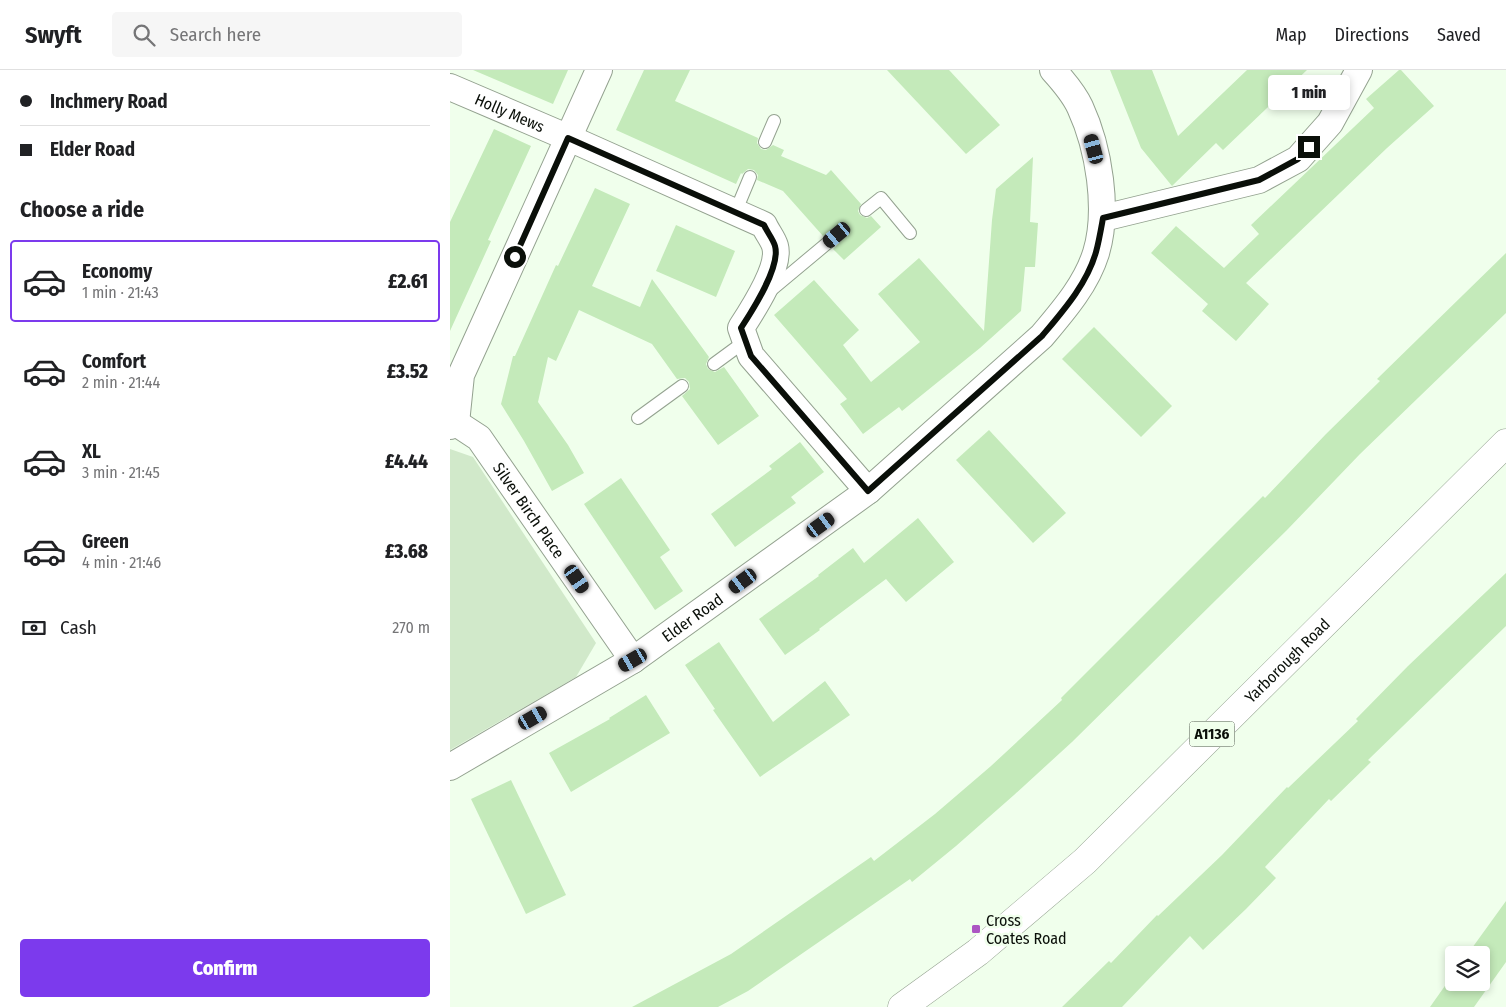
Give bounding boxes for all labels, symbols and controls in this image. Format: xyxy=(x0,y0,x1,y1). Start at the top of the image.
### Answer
search box xyxy=(112,12,462,57)
text: Swyft xyxy=(25,21,82,49)
icon: search xyxy=(130,21,158,49)
text: Search here xyxy=(170,23,261,46)
text: Map xyxy=(1275,24,1307,46)
text: Directions xyxy=(1335,24,1409,46)
text: Saved xyxy=(1437,24,1481,46)
callout: 1 min xyxy=(1268,75,1350,110)
text: 1 min xyxy=(1292,83,1326,102)
text: Inchmery Road xyxy=(50,90,168,113)
street label: Holly Mews xyxy=(472,90,547,136)
car xyxy=(1082,133,1105,165)
route end xyxy=(1298,136,1320,158)
text: Elder Road xyxy=(50,138,135,161)
text: Choose a ride xyxy=(20,196,144,223)
car xyxy=(820,220,853,250)
route start xyxy=(504,246,526,268)
icon: car xyxy=(22,259,67,304)
text: Economy xyxy=(82,260,152,283)
text: £2.61 xyxy=(388,270,428,293)
text: 1 min · 21:43 xyxy=(82,283,159,302)
icon: car xyxy=(22,349,67,394)
text: Comfort xyxy=(82,350,146,373)
text: £3.52 xyxy=(387,360,428,383)
text: 2 min · 21:44 xyxy=(82,373,160,392)
icon: car xyxy=(22,439,67,484)
text: XL xyxy=(82,440,101,463)
text: £4.44 xyxy=(385,450,428,473)
street label: Silver Birch Place xyxy=(489,459,568,562)
text: 3 min · 21:45 xyxy=(82,463,160,482)
car xyxy=(804,510,837,540)
icon: car xyxy=(22,529,67,574)
text: Green xyxy=(82,530,129,553)
text: £3.68 xyxy=(385,540,428,563)
text: 4 min · 21:46 xyxy=(82,553,161,572)
car xyxy=(562,562,591,596)
car xyxy=(726,566,759,596)
street label: Elder Road xyxy=(658,589,727,646)
icon: cash xyxy=(20,614,48,642)
street label: Yarborough Road xyxy=(1241,615,1334,707)
text: Cash xyxy=(60,616,97,639)
text: 270 m xyxy=(392,618,430,637)
car xyxy=(616,646,649,674)
car xyxy=(516,704,549,732)
road number: A1136 xyxy=(1190,722,1234,746)
place label: Cross Coates Road xyxy=(986,911,1067,948)
marker: Cross Coates Road xyxy=(970,923,982,935)
button: Confirm xyxy=(20,939,430,997)
map controls xyxy=(1445,946,1490,991)
button: layers xyxy=(1445,946,1490,991)

